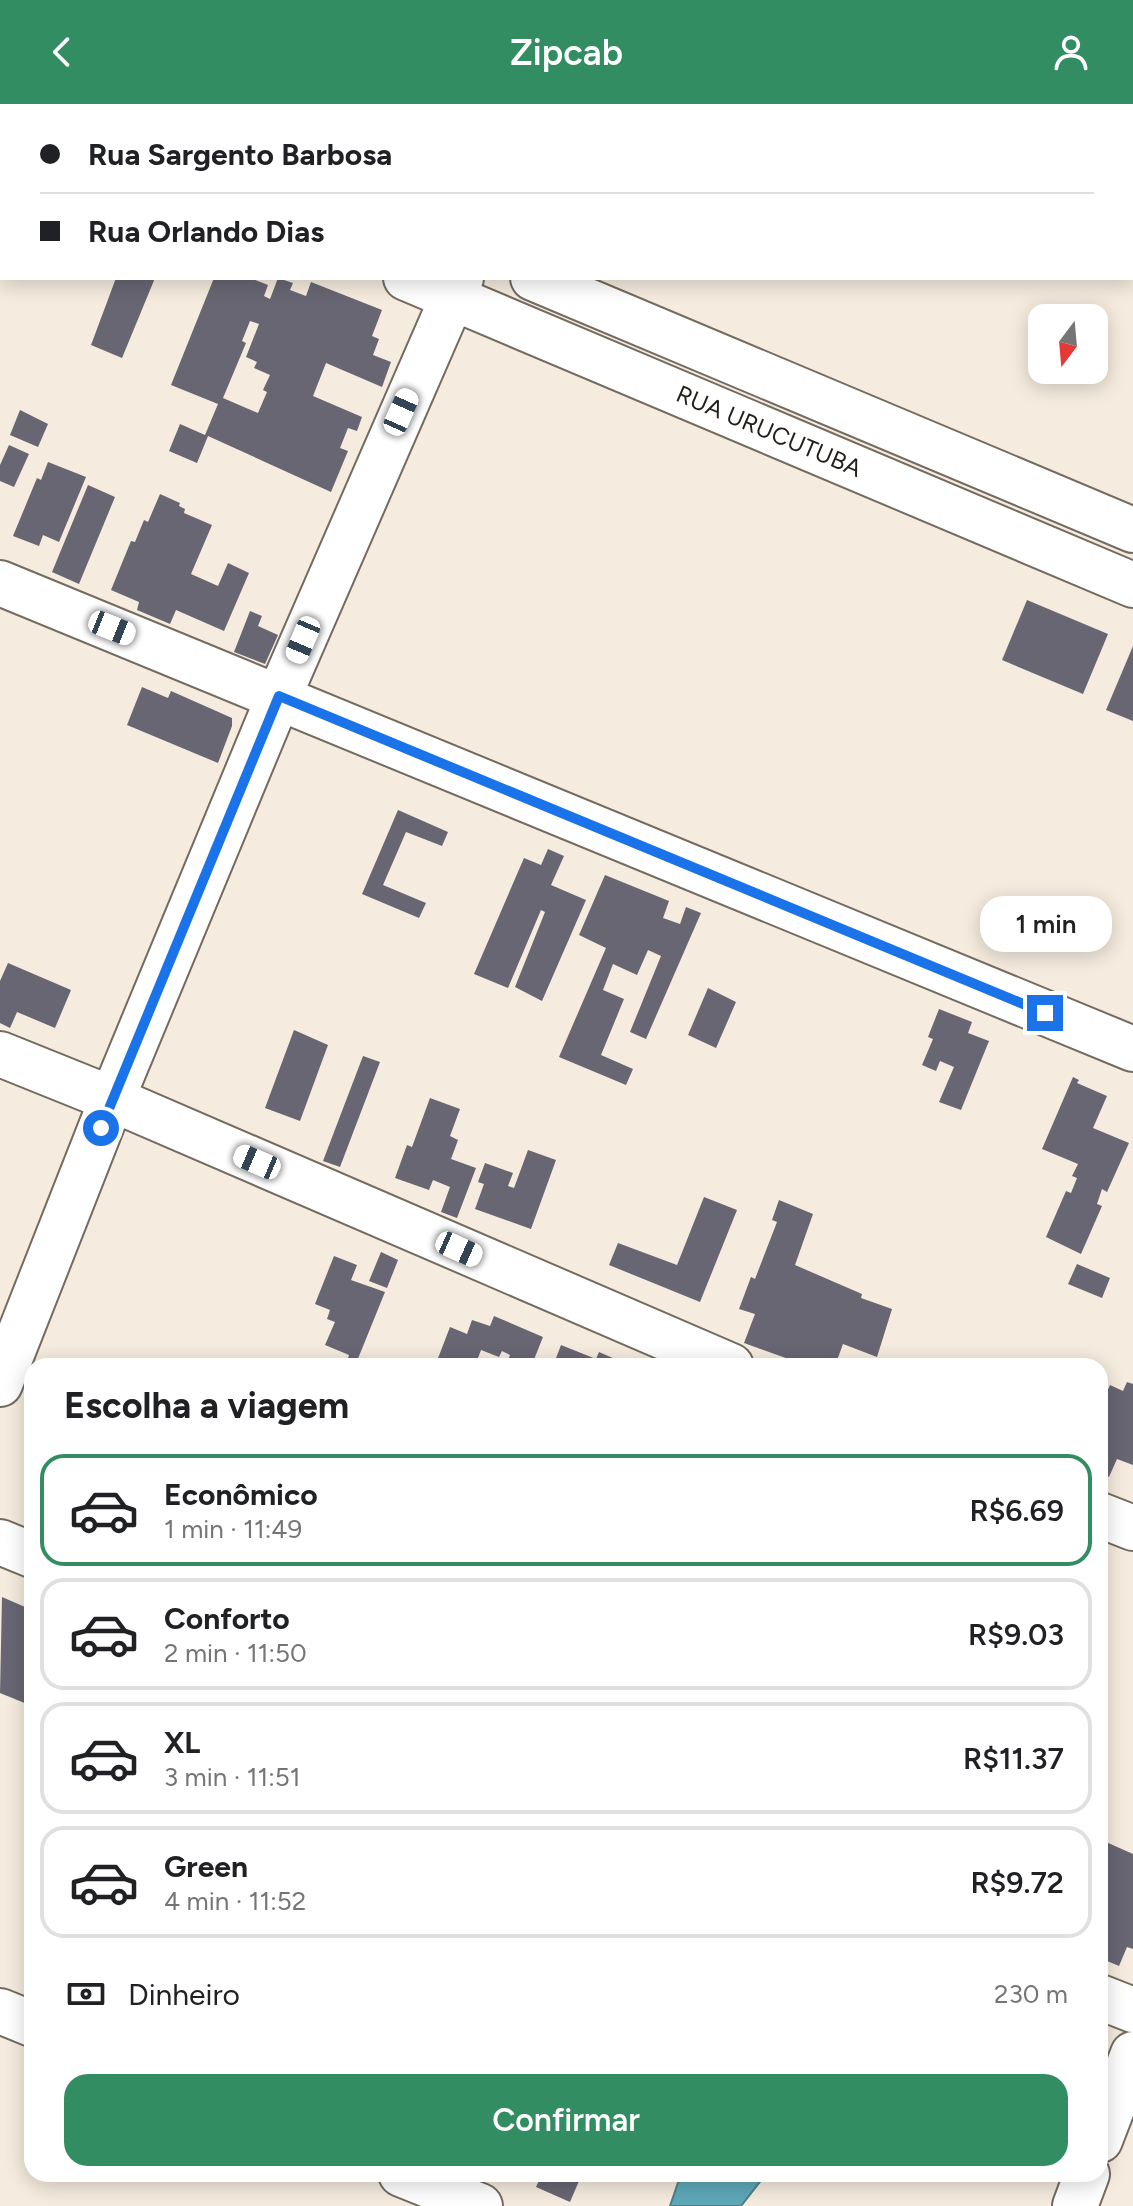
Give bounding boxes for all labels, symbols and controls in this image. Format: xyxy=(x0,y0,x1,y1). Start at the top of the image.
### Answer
icon: back xyxy=(40,30,84,74)
icon: person xyxy=(1049,30,1093,74)
text: Zipcab xyxy=(510,31,623,74)
text: Rua Sargento Barbosa xyxy=(88,136,392,173)
text: Rua Orlando Dias xyxy=(88,213,324,250)
north arrow xyxy=(1028,304,1108,384)
map controls xyxy=(1028,304,1108,384)
street label: RUA URUCUTUBA xyxy=(672,379,867,483)
car xyxy=(380,385,422,439)
car xyxy=(85,608,139,648)
car xyxy=(283,613,323,667)
callout: 1 min xyxy=(979,897,1111,953)
text: 1 min xyxy=(1016,908,1076,940)
route end xyxy=(1027,995,1063,1031)
route start xyxy=(83,1110,119,1146)
car xyxy=(230,1142,284,1182)
car xyxy=(432,1228,486,1270)
text: Escolha a viagem xyxy=(64,1384,349,1427)
icon: car xyxy=(68,1474,140,1546)
text: Econômico xyxy=(164,1476,318,1513)
text: R$6.69 xyxy=(970,1492,1064,1529)
text: 1 min · 11:49 xyxy=(164,1513,302,1545)
icon: car xyxy=(68,1598,140,1670)
text: Conforto xyxy=(164,1600,290,1637)
text: R$9.03 xyxy=(968,1616,1064,1653)
text: 2 min · 11:50 xyxy=(164,1637,307,1669)
icon: car xyxy=(68,1722,140,1794)
text: XL xyxy=(164,1724,200,1761)
text: R$11.37 xyxy=(963,1740,1064,1777)
text: 3 min · 11:51 xyxy=(164,1761,300,1793)
icon: car xyxy=(68,1846,140,1918)
text: Green xyxy=(164,1848,248,1885)
text: R$9.72 xyxy=(970,1864,1064,1901)
text: 4 min · 11:52 xyxy=(164,1885,306,1917)
icon: cash xyxy=(64,1972,108,2016)
text: Dinheiro xyxy=(128,1976,240,2013)
text: 230 m xyxy=(994,1978,1068,2010)
button: Confirmar xyxy=(64,2074,1068,2166)

